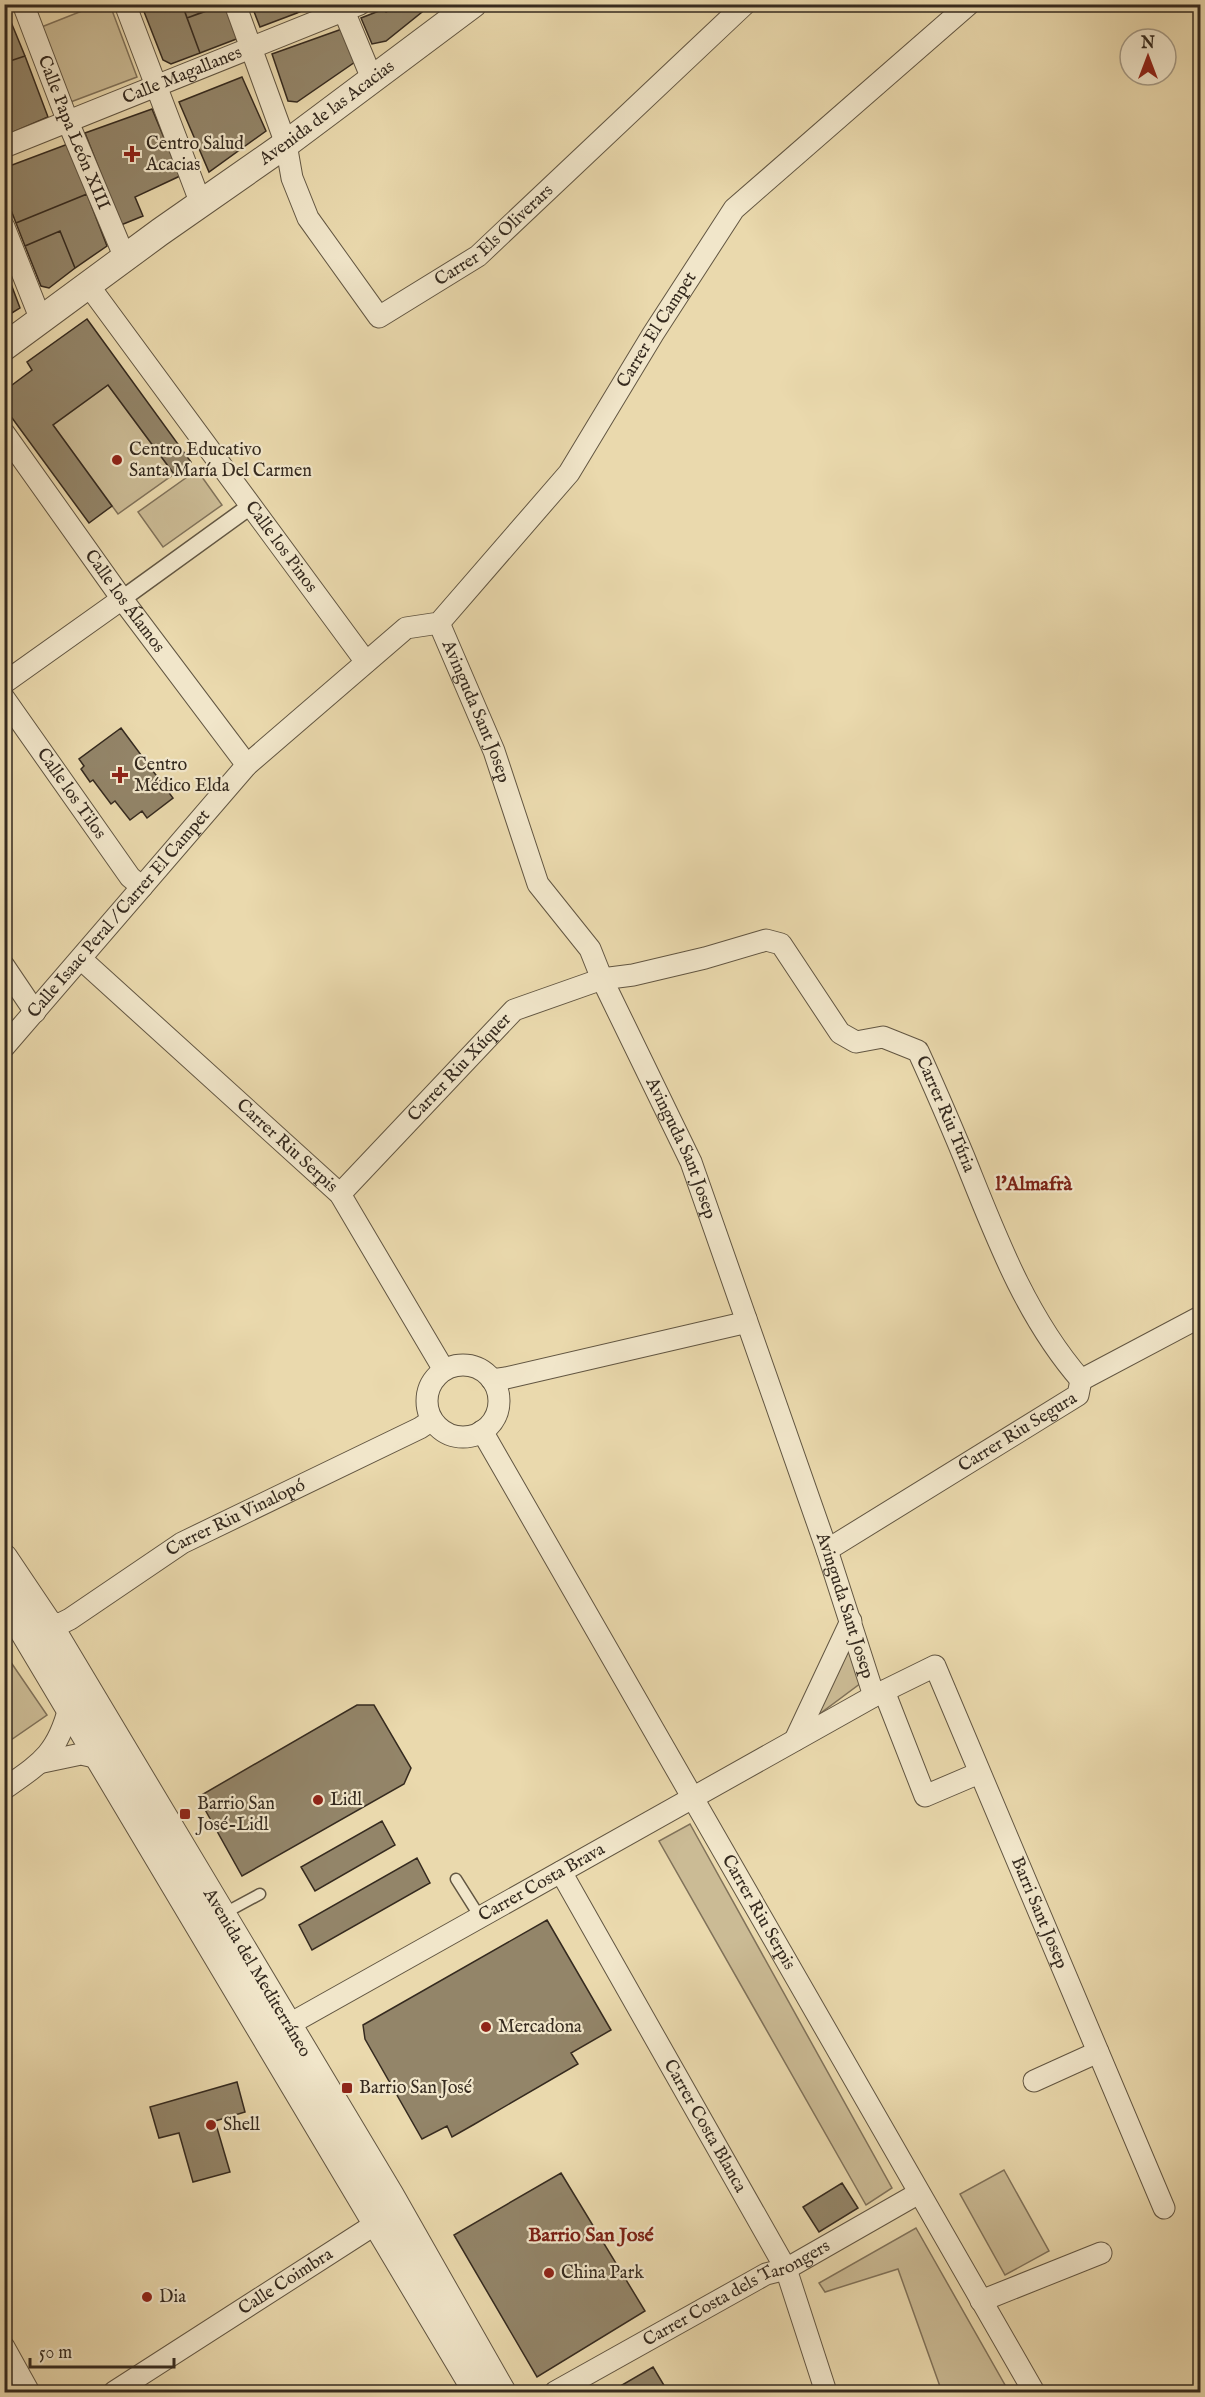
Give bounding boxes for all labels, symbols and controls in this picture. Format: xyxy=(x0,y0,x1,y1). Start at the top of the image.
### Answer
north arrow xyxy=(1118,27,1178,87)
text: N xyxy=(1140,34,1155,54)
street label: Calle Magallanes xyxy=(119,41,245,110)
street label: Calle Papa León XIII xyxy=(32,52,115,213)
street label: Avenida de las Acacias xyxy=(254,55,399,171)
place label: Centro Salud Acacias xyxy=(145,133,244,177)
marker: Centro Salud Acacias xyxy=(123,145,141,163)
street label: Carrer Els Oliverars xyxy=(430,179,558,291)
street label: Carrer El Campet xyxy=(612,267,702,392)
place label: Centro Educativo Santa María Del Carmen xyxy=(129,439,312,483)
marker: Centro Educativo Santa María Del Carmen xyxy=(110,453,124,467)
street label: Calle los Pinos xyxy=(240,496,323,597)
street label: Calle los Álamos xyxy=(79,545,170,657)
street label: Avinguda Sant Josep xyxy=(436,636,515,786)
street label: Calle los Tilos xyxy=(31,744,111,844)
place label: Centro Médico Elda xyxy=(134,754,230,798)
marker: Centro Médico Elda xyxy=(111,766,129,784)
street label: Calle Isaac Peral / Carrer El Campet xyxy=(23,804,215,1023)
street label: Carrer Riu Xúquer xyxy=(403,1008,517,1127)
street label: Carrer Riu Túria xyxy=(910,1052,980,1176)
street label: Avinguda Sant Josep xyxy=(640,1073,722,1222)
street label: Carrer Riu Serpis xyxy=(231,1094,342,1198)
district label: l'Almafrà xyxy=(995,1172,1073,1197)
street label: Carrer Riu Segura xyxy=(954,1387,1081,1478)
street label: Carrer Riu Vinalopó xyxy=(162,1474,309,1562)
street label: Avinguda Sant Josep xyxy=(810,1529,879,1682)
place label: Lidl xyxy=(330,1789,362,1812)
place label: Barrio San José-Lidl xyxy=(195,1793,275,1837)
marker: Lidl xyxy=(311,1793,325,1807)
marker: Barrio San José-Lidl xyxy=(178,1807,192,1821)
street label: Carrer Costa Brava xyxy=(474,1838,609,1927)
street label: Carrer Riu Serpis xyxy=(716,1850,801,1974)
street label: Barri Sant Josep xyxy=(1005,1853,1073,1972)
street label: Avenida del Mediterráneo xyxy=(197,1883,317,2062)
place label: Mercadona xyxy=(498,2016,582,2039)
marker: Mercadona xyxy=(479,2020,493,2034)
street label: Carrer Costa Blanca xyxy=(658,2055,752,2197)
place label: Barrio San José xyxy=(359,2077,472,2100)
marker: Barrio San José xyxy=(340,2081,354,2095)
place label: Shell xyxy=(223,2114,260,2137)
marker: Shell xyxy=(204,2118,218,2132)
district label: Barrio San José xyxy=(528,2223,655,2248)
street label: Carrer Costa dels Tarongers xyxy=(639,2235,834,2352)
street label: Calle Coimbra xyxy=(234,2243,337,2321)
place label: China Park xyxy=(561,2262,644,2285)
marker: China Park xyxy=(542,2266,556,2280)
place label: Dia xyxy=(159,2286,186,2309)
marker: Dia xyxy=(140,2290,154,2304)
scale bar xyxy=(30,2331,174,2369)
text: 50 m xyxy=(39,2342,72,2365)

